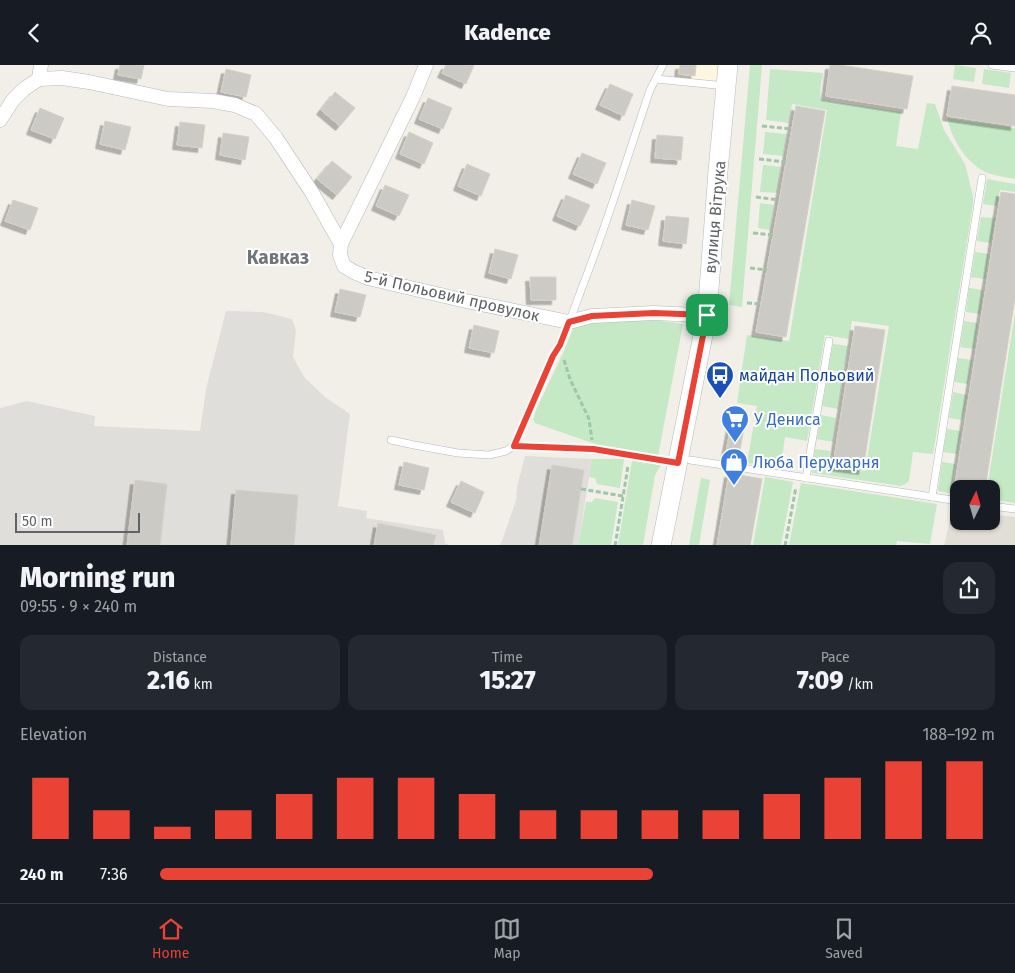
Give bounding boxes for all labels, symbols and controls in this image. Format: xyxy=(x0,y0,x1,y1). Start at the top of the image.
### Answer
icon: back xyxy=(20,19,48,47)
text: Kadence xyxy=(464,19,551,46)
icon: person xyxy=(967,19,995,47)
street label: вулиця Вітрука xyxy=(701,160,729,274)
district label: Кавказ xyxy=(247,246,309,269)
street label: 5-й Польовий провулок xyxy=(363,267,542,326)
pin xyxy=(686,294,728,336)
icon: arrive xyxy=(693,301,721,329)
bus stop icon: майдан Польовий xyxy=(705,360,735,399)
place label: майдан Польовий xyxy=(739,366,874,385)
supermarket icon: У Дениса xyxy=(720,404,750,443)
place label: У Дениса xyxy=(754,410,821,429)
shop icon: Люба Перукарня xyxy=(719,447,749,486)
place label: Люба Перукарня xyxy=(753,453,880,472)
north arrow xyxy=(950,480,1000,530)
map controls xyxy=(950,480,1000,530)
scale bar xyxy=(15,511,140,534)
text: 50 m xyxy=(22,513,53,530)
text: Morning run xyxy=(20,561,175,594)
button: share xyxy=(943,562,995,614)
text: 09:55 · 9 × 240 m xyxy=(20,597,137,616)
text: Distance xyxy=(153,649,207,666)
text: Time xyxy=(492,649,523,666)
text: Pace xyxy=(821,649,850,666)
text: 2.16 xyxy=(147,666,190,696)
text: 15:27 xyxy=(479,666,536,696)
text: 7:09 xyxy=(797,666,843,696)
text: km xyxy=(190,676,213,693)
text: /km xyxy=(843,676,874,693)
text: Elevation xyxy=(20,725,87,744)
text: 188–192 m xyxy=(922,725,995,744)
text: 240 m xyxy=(20,865,64,884)
text: 7:36 xyxy=(100,865,128,884)
tab: Home xyxy=(152,915,189,962)
tab: Map xyxy=(493,915,521,962)
tab: Saved xyxy=(825,915,863,962)

